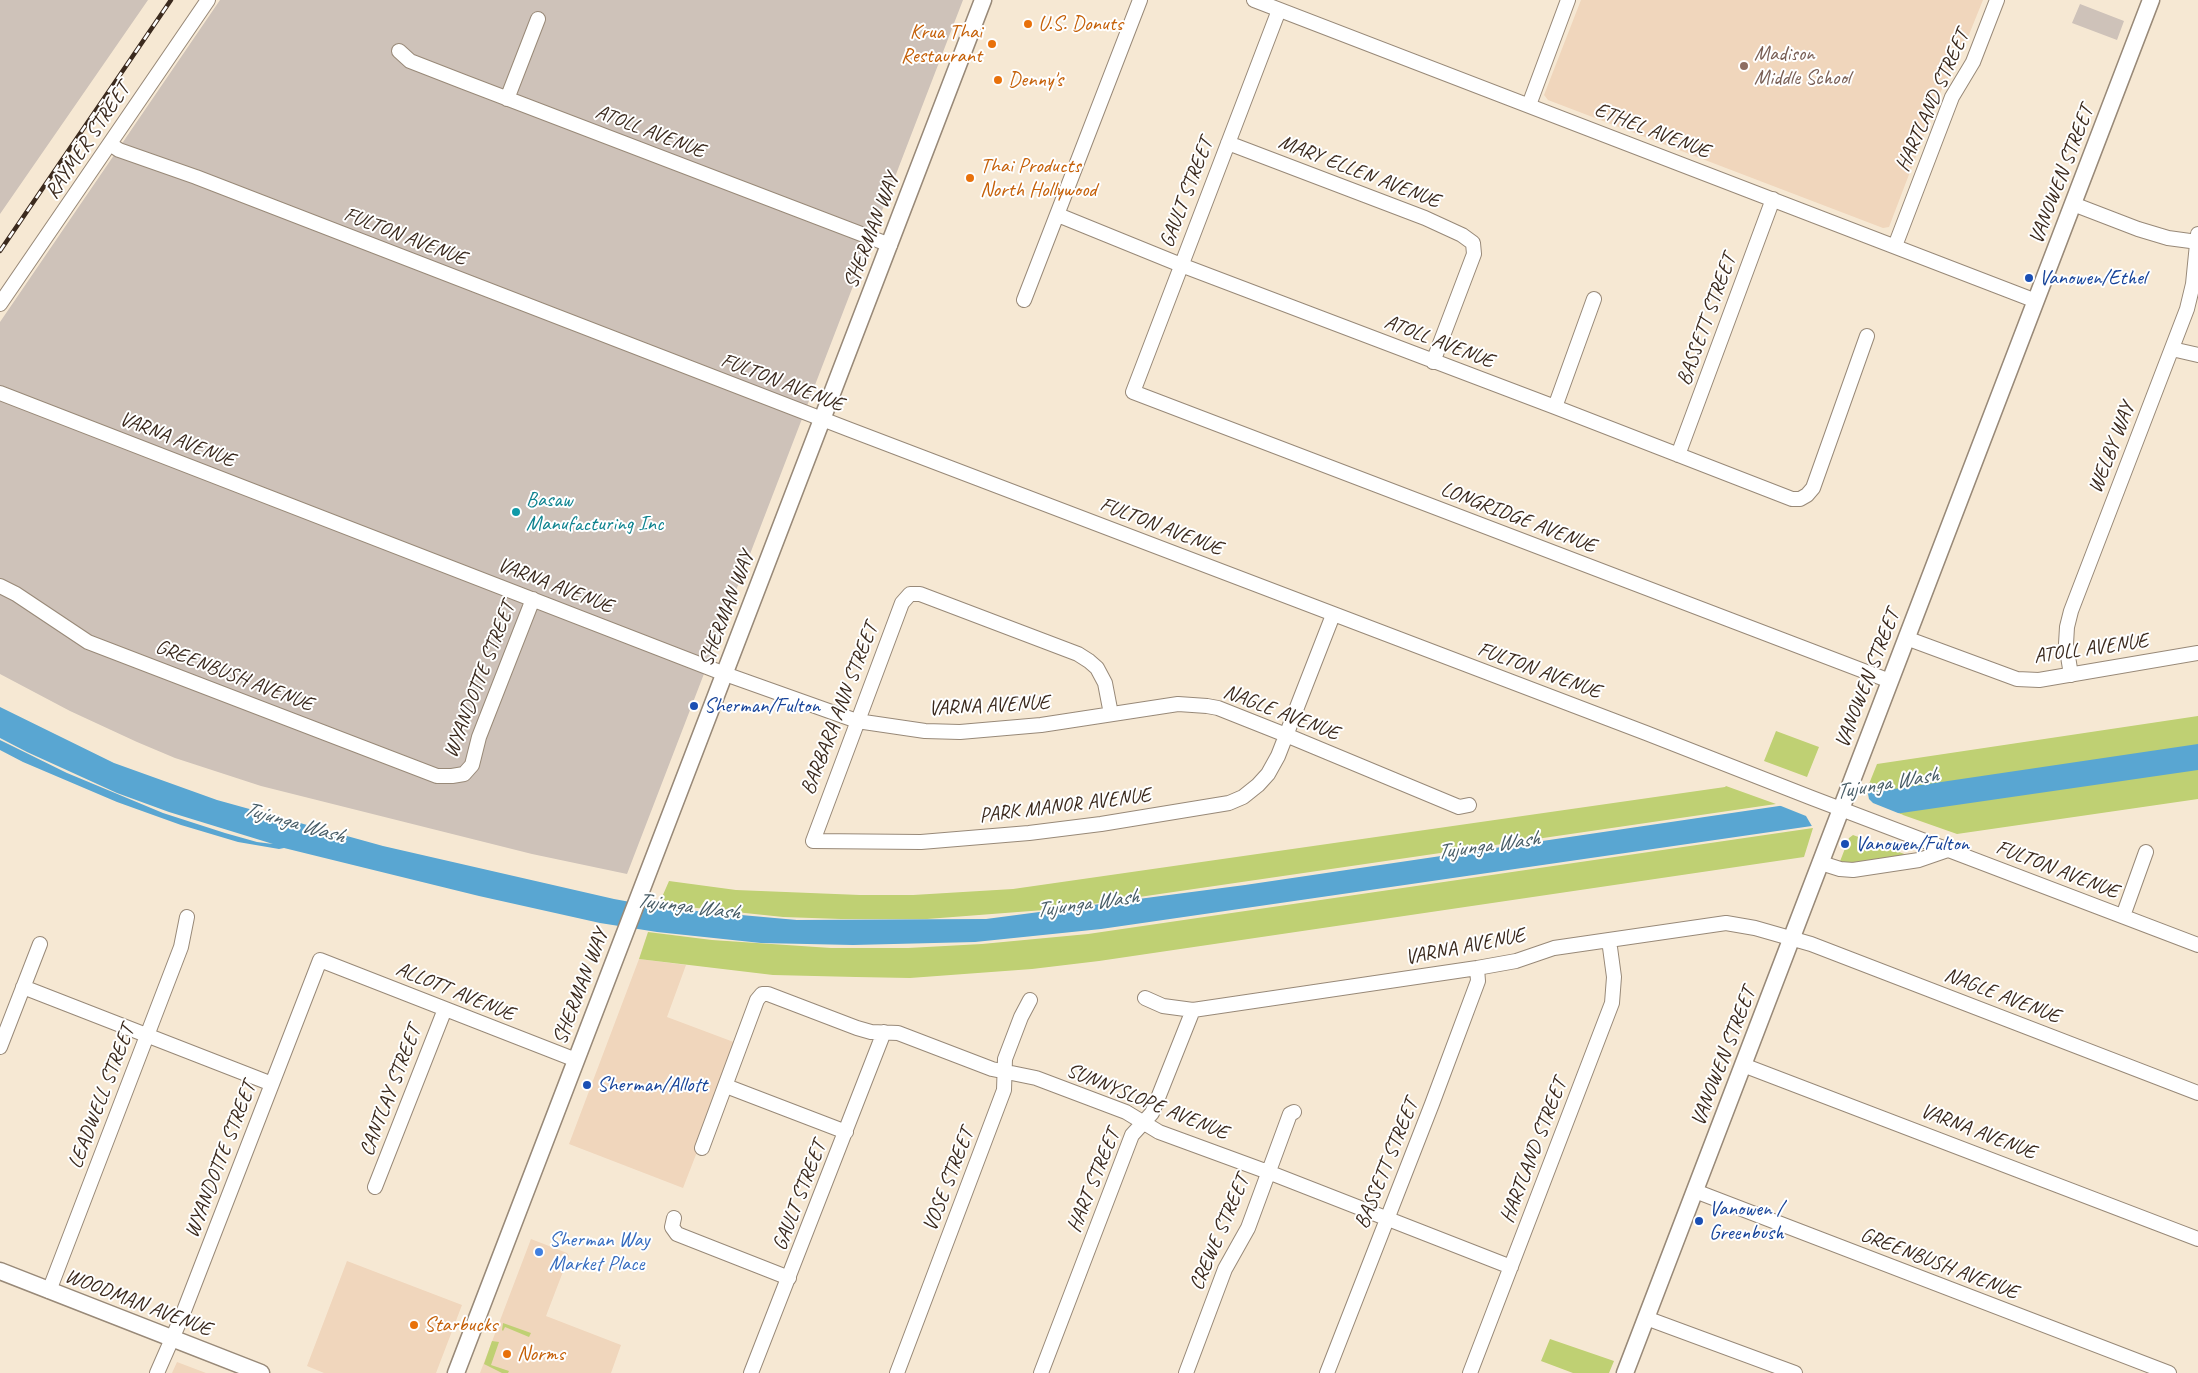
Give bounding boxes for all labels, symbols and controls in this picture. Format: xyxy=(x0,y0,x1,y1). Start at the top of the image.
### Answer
place label: U.S. Donuts xyxy=(1038,11,1123,37)
marker: U.S. Donuts xyxy=(1022,18,1034,30)
place label: Krua Thai Restaurant xyxy=(901,19,982,69)
street label: HARTLAND STREET xyxy=(1891,26,1975,176)
marker: Krua Thai Restaurant xyxy=(986,38,998,50)
place label: Madison Middle School xyxy=(1754,41,1850,91)
marker: Madison Middle School xyxy=(1738,60,1750,72)
place label: Denny's xyxy=(1008,67,1063,93)
marker: Denny's xyxy=(992,74,1004,86)
street label: RAYMER STREET xyxy=(40,78,136,204)
street label: ETHEL AVENUE xyxy=(1591,97,1713,165)
street label: ATOLL AVENUE xyxy=(592,100,708,164)
street label: VANOWEN STREET xyxy=(2024,102,2100,248)
street label: MARY ELLEN AVENUE xyxy=(1275,130,1443,214)
street label: GAULT STREET xyxy=(1155,135,1219,251)
place label: Thai Products North Hollywood xyxy=(980,153,1097,203)
street label: SHERMAN WAY xyxy=(839,170,905,292)
marker: Thai Products North Hollywood xyxy=(964,172,976,184)
street label: FULTON AVENUE xyxy=(340,202,470,272)
street label: BASSETT STREET xyxy=(1672,251,1742,389)
place label: Vanowen/Ethel xyxy=(2039,265,2146,291)
marker: Vanowen/Ethel xyxy=(2023,272,2035,284)
street label: ATOLL AVENUE xyxy=(1381,310,1497,374)
street label: FULTON AVENUE xyxy=(717,348,847,418)
street label: WELBY WAY xyxy=(2083,399,2141,497)
street label: VARNA AVENUE xyxy=(116,406,238,474)
street label: LONGRIDGE AVENUE xyxy=(1437,477,1599,559)
place label: Basaw Manufacturing Inc xyxy=(526,487,663,537)
street label: FULTON AVENUE xyxy=(1096,492,1226,562)
marker: Basaw Manufacturing Inc xyxy=(510,506,522,518)
street label: SHERMAN WAY xyxy=(694,548,760,670)
street label: VARNA AVENUE xyxy=(494,552,616,620)
street label: WYANDOTTE STREET xyxy=(439,598,521,762)
street label: VANOWEN STREET xyxy=(1830,606,1906,752)
street label: BARBARA ANN STREET xyxy=(796,620,884,798)
street label: ATOLL AVENUE xyxy=(2032,629,2150,669)
street label: GREENBUSH AVENUE xyxy=(152,634,316,718)
street label: FULTON AVENUE xyxy=(1474,637,1604,705)
street label: NAGLE AVENUE xyxy=(1220,679,1342,747)
street label: VARNA AVENUE xyxy=(928,690,1050,722)
place label: Sherman/Fulton xyxy=(704,693,820,719)
marker: Sherman/Fulton xyxy=(688,700,700,712)
water label: Tujunga Wash xyxy=(1834,762,1940,806)
street label: PARK MANOR AVENUE xyxy=(978,783,1152,829)
water label: Tujunga Wash xyxy=(240,796,348,850)
water label: Tujunga Wash xyxy=(1435,826,1541,866)
place label: Vanowen/Fulton xyxy=(1855,831,1969,857)
street label: FULTON AVENUE xyxy=(1992,835,2122,905)
marker: Vanowen/Fulton xyxy=(1839,838,1851,850)
water label: Tujunga Wash xyxy=(1034,884,1140,924)
water label: Tujunga Wash xyxy=(635,888,741,926)
street label: VARNA AVENUE xyxy=(1403,923,1527,971)
street label: SHERMAN WAY xyxy=(548,926,614,1048)
street label: ALLOTT AVENUE xyxy=(392,957,518,1027)
street label: NAGLE AVENUE xyxy=(1941,962,2063,1030)
street label: VANOWEN STREET xyxy=(1686,984,1762,1130)
street label: LEADWELL STREET xyxy=(63,1022,141,1172)
street label: CANTLAY STREET xyxy=(355,1022,427,1160)
street label: SUNNYSLOPE AVENUE xyxy=(1063,1058,1231,1146)
place label: Sherman/Allott xyxy=(597,1072,707,1098)
street label: HARTLAND STREET xyxy=(1495,1075,1573,1227)
street label: WYANDOTTE STREET xyxy=(180,1078,262,1242)
marker: Sherman/Allott xyxy=(581,1079,593,1091)
street label: BASSETT STREET xyxy=(1350,1096,1424,1232)
street label: VARNA AVENUE xyxy=(1917,1098,2039,1166)
street label: VOSE STREET xyxy=(918,1125,980,1235)
street label: HART STREET xyxy=(1062,1126,1126,1236)
street label: GAULT STREET xyxy=(768,1138,832,1254)
street label: CREWE STREET xyxy=(1184,1172,1256,1294)
place label: Vanowen / Greenbush xyxy=(1709,1196,1783,1246)
marker: Vanowen / Greenbush xyxy=(1693,1215,1705,1227)
street label: GREENBUSH AVENUE xyxy=(1857,1222,2021,1306)
place label: Sherman Way Market Place xyxy=(549,1227,650,1277)
marker: Sherman Way Market Place xyxy=(533,1246,545,1258)
street label: WOODMAN AVENUE xyxy=(61,1264,215,1342)
place label: Starbucks xyxy=(424,1312,497,1338)
marker: Starbucks xyxy=(408,1319,420,1331)
place label: Norms xyxy=(517,1341,565,1367)
marker: Norms xyxy=(501,1348,513,1360)

